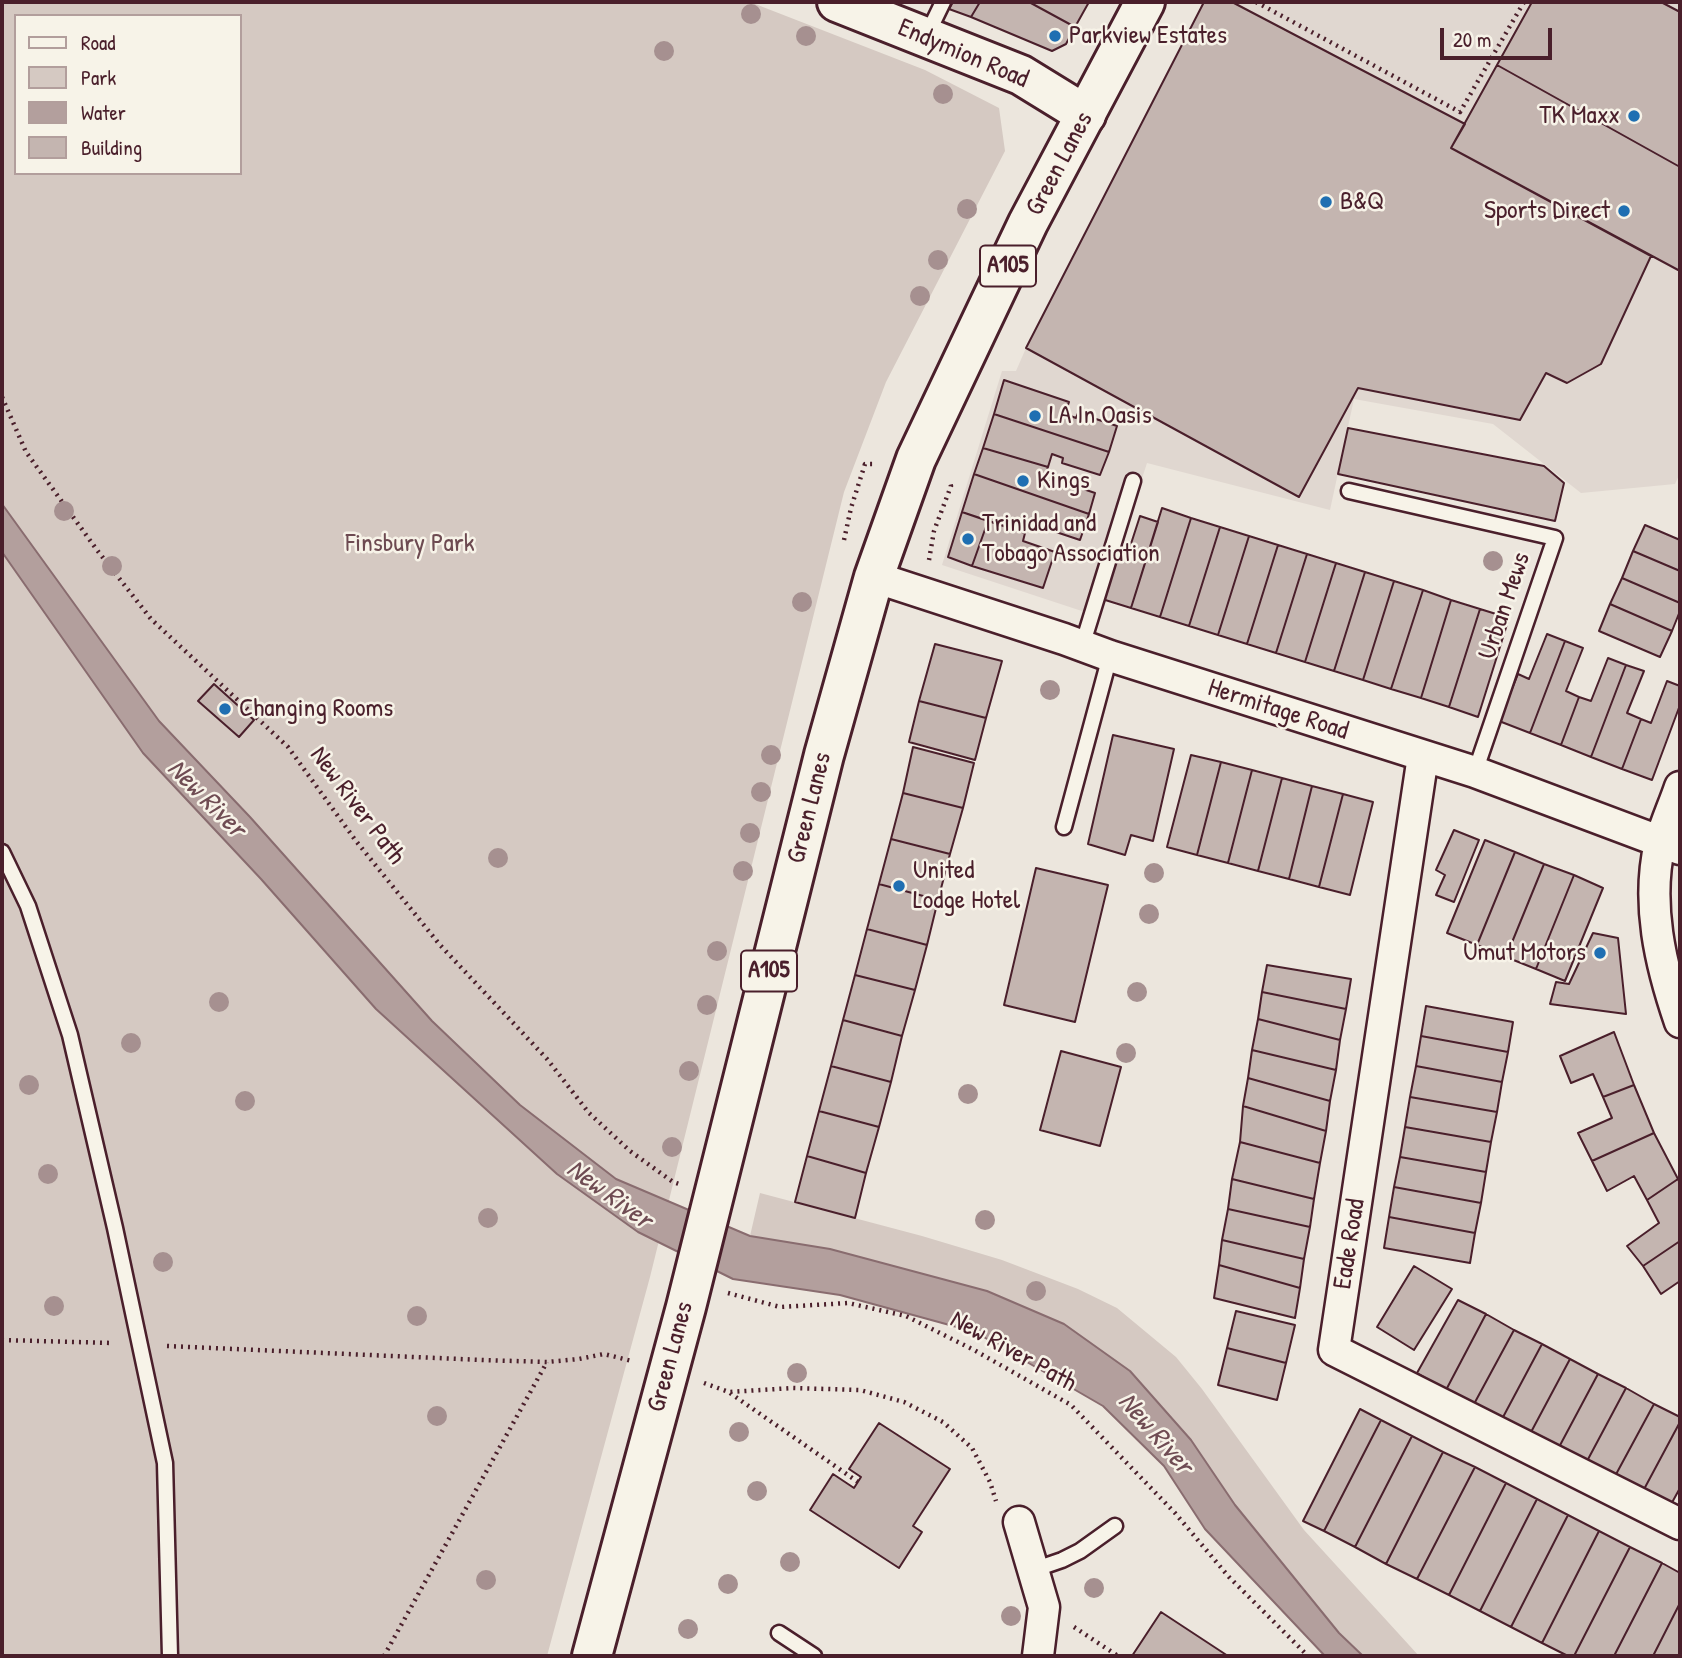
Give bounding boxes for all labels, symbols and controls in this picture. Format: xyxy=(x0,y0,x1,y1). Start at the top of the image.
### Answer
street label: Endymion Road xyxy=(893,13,1033,95)
legend xyxy=(14,14,242,175)
scale bar xyxy=(1444,14,1556,58)
place label: Parkview Estates xyxy=(1069,20,1227,52)
text: 20 m xyxy=(1453,25,1491,54)
text: Road xyxy=(81,28,115,57)
marker: Parkview Estates xyxy=(1047,28,1063,44)
text: Park xyxy=(81,63,116,92)
text: Water xyxy=(81,98,126,127)
place label: TK Maxx xyxy=(1539,100,1620,132)
street label: Green Lanes xyxy=(1020,107,1100,221)
marker: TK Maxx xyxy=(1626,108,1642,124)
text: Building xyxy=(81,133,142,162)
place label: B&Q xyxy=(1340,186,1384,218)
marker: B&Q xyxy=(1318,194,1334,210)
place label: Sports Direct xyxy=(1484,195,1610,227)
marker: Sports Direct xyxy=(1616,203,1632,219)
road number: A105 xyxy=(980,246,1036,286)
place label: LA In Oasis xyxy=(1049,400,1152,432)
marker: LA In Oasis xyxy=(1027,408,1043,424)
place label: Kings xyxy=(1037,465,1090,497)
marker: Kings xyxy=(1015,473,1031,489)
place label: Trinidad and Tobago Association xyxy=(982,508,1160,570)
park label: Finsbury Park xyxy=(346,528,474,560)
marker: Trinidad and Tobago Association xyxy=(960,531,976,547)
street label: Urban Mews xyxy=(1472,549,1538,663)
street label: Hermitage Road xyxy=(1204,673,1352,747)
place label: Changing Rooms xyxy=(239,693,393,725)
marker: Changing Rooms xyxy=(217,701,233,717)
street label: New River Path xyxy=(303,741,411,871)
street label: Green Lanes xyxy=(781,749,839,867)
water label: New River xyxy=(160,753,252,845)
place label: United Lodge Hotel xyxy=(913,855,1020,917)
marker: United Lodge Hotel xyxy=(891,878,907,894)
place label: Umut Motors xyxy=(1463,937,1586,969)
marker: Umut Motors xyxy=(1592,945,1608,961)
road number: A105 xyxy=(741,951,797,992)
water label: New River xyxy=(560,1153,658,1237)
street label: Eade Road xyxy=(1327,1197,1373,1291)
street label: Green Lanes xyxy=(641,1298,701,1416)
street label: New River Path xyxy=(945,1305,1081,1399)
water label: New River xyxy=(1110,1386,1200,1482)

